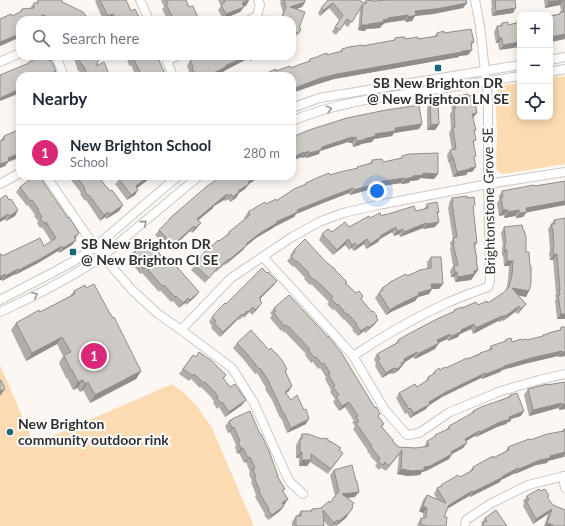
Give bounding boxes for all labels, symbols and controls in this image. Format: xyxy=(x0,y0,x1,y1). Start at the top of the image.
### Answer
map controls xyxy=(517,12,553,120)
button: + xyxy=(517,12,553,48)
search box xyxy=(16,16,296,60)
icon: search xyxy=(30,27,52,49)
text: Search here xyxy=(62,29,139,47)
button: − xyxy=(517,48,553,84)
marker: SB New Brighton DR @ New Brighton LN SE xyxy=(433,63,443,73)
place label: SB New Brighton DR @ New Brighton LN SE xyxy=(367,74,509,107)
button: locate xyxy=(517,84,553,120)
text: Nearby xyxy=(32,88,87,109)
one-way arrow xyxy=(325,105,332,114)
street label: Brightonstone Grove SE xyxy=(479,127,498,275)
text: New Brighton School xyxy=(70,136,211,154)
text: 1 xyxy=(41,145,49,161)
text: 280 m xyxy=(243,145,280,161)
text: School xyxy=(70,154,108,170)
your location xyxy=(367,181,387,201)
one-way arrow xyxy=(139,220,146,227)
place label: SB New Brighton DR @ New Brighton CI SE xyxy=(81,235,219,268)
marker: SB New Brighton DR @ New Brighton CI SE xyxy=(68,247,78,257)
one-way arrow xyxy=(31,292,38,299)
pin: 1 xyxy=(81,341,107,371)
place label: New Brighton community outdoor rink xyxy=(18,415,169,448)
marker: New Brighton community outdoor rink xyxy=(5,427,15,437)

